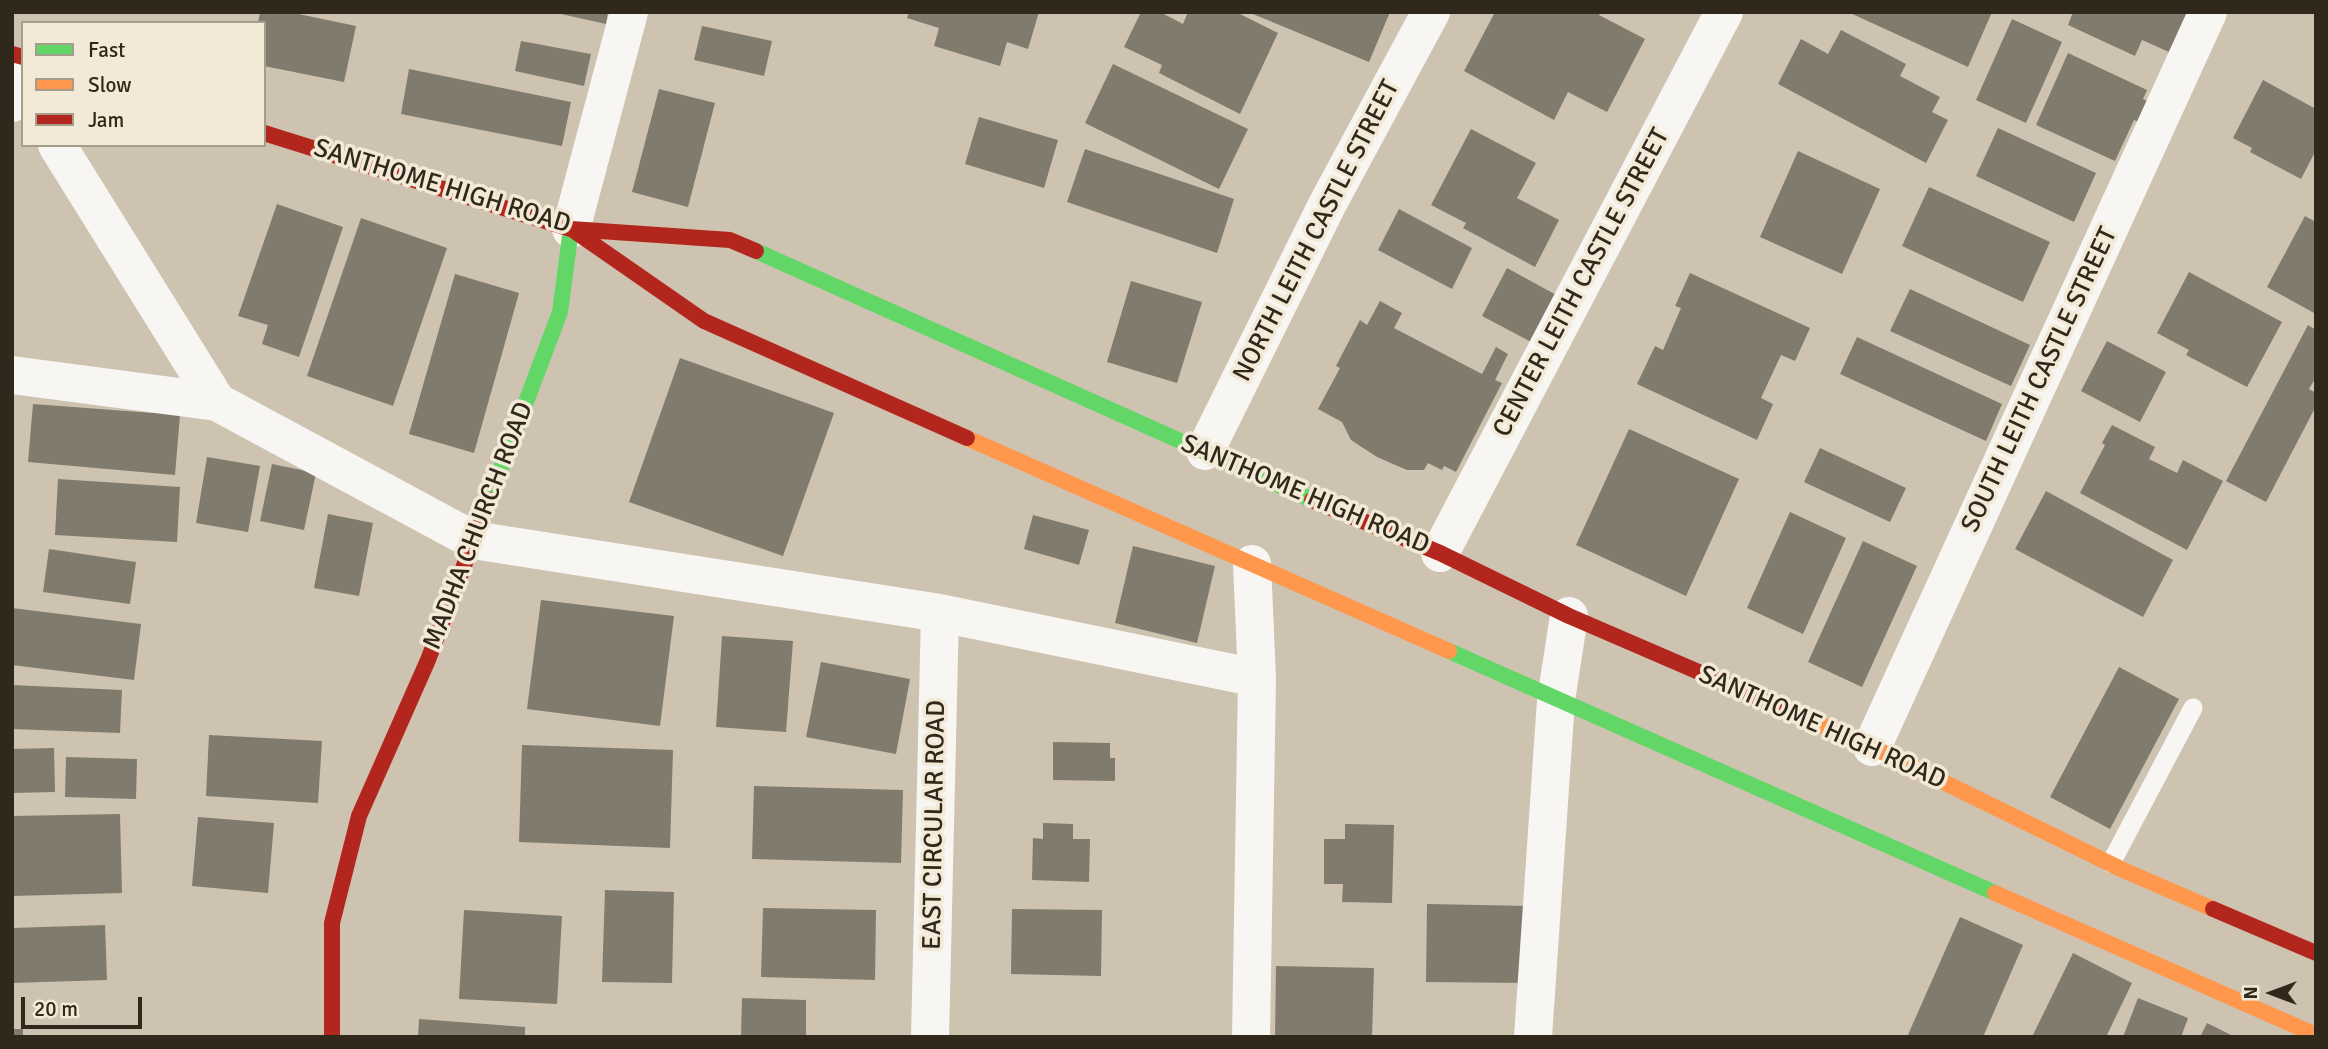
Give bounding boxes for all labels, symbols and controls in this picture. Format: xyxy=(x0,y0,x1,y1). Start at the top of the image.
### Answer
legend xyxy=(21,21,266,147)
text: Fast xyxy=(88,37,125,63)
text: Slow xyxy=(88,72,132,98)
street label: NORTH LEITH CASTLE STREET xyxy=(1227,75,1407,387)
text: Jam xyxy=(88,107,124,133)
street label: CENTER LEITH CASTLE STREET xyxy=(1487,123,1677,443)
street label: SANTHOME HIGH ROAD xyxy=(310,133,574,241)
street label: SOUTH LEITH CASTLE STREET xyxy=(1956,223,2124,537)
street label: MADHA CHURCH ROAD xyxy=(417,398,541,654)
street label: SANTHOME HIGH ROAD xyxy=(1176,429,1434,561)
street label: SANTHOME HIGH ROAD xyxy=(1694,659,1950,797)
street label: EAST CIRCULAR ROAD xyxy=(917,700,953,950)
north arrow xyxy=(2237,958,2307,1028)
scale bar xyxy=(24,982,145,1026)
text: N xyxy=(2239,986,2263,1000)
text: 20 m xyxy=(34,996,78,1022)

